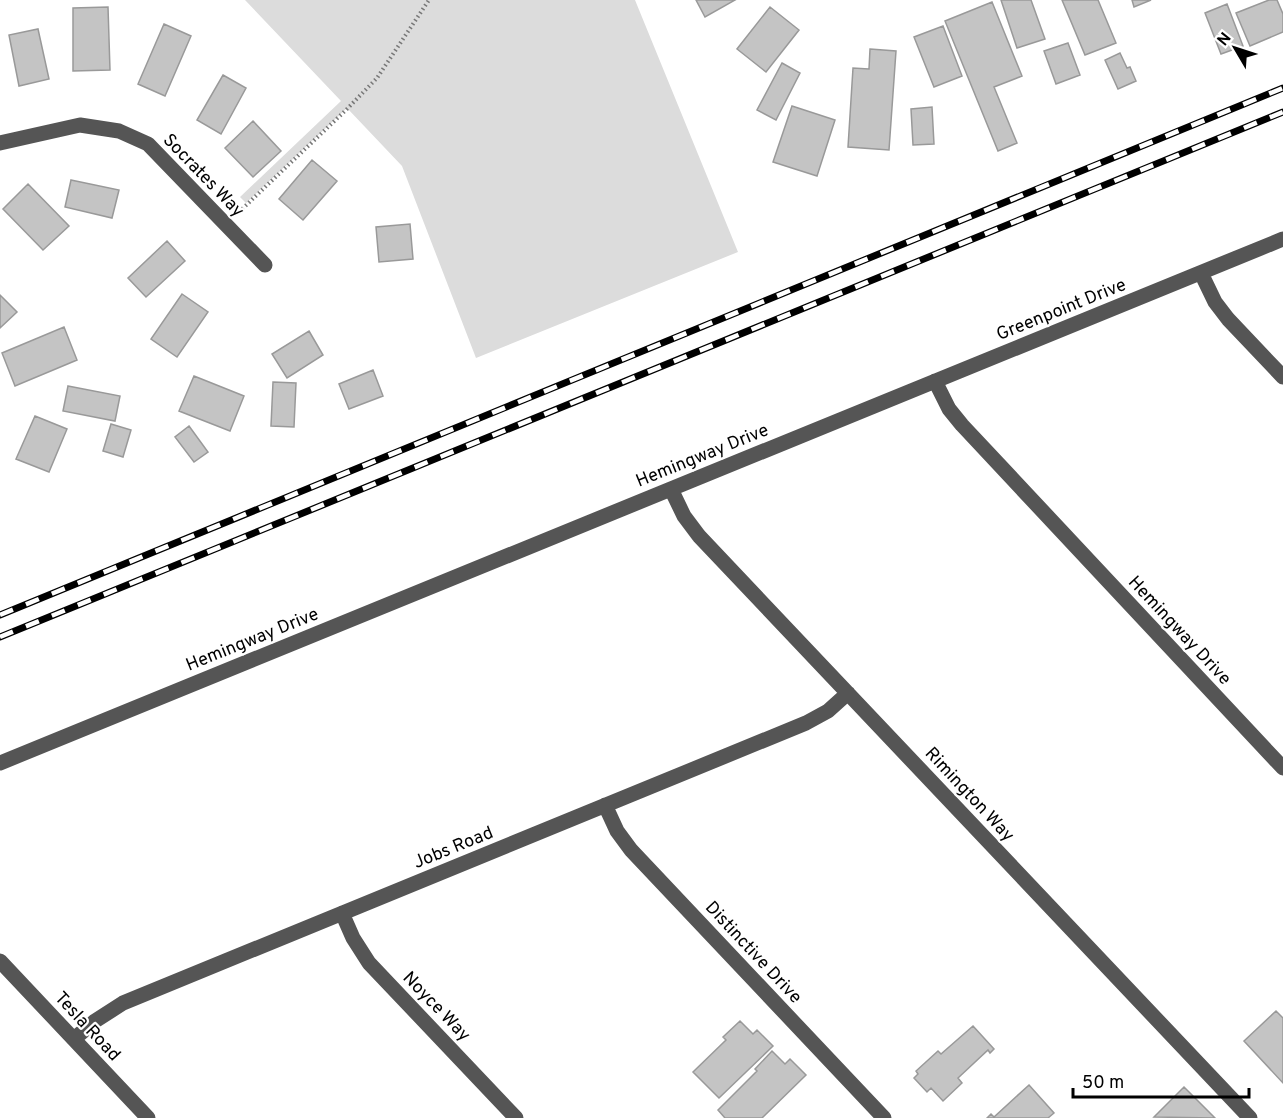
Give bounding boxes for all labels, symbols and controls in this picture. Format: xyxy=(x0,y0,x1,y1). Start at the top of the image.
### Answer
north arrow xyxy=(1205,18,1265,78)
text: N xyxy=(1214,29,1236,51)
street label: Socrates Way xyxy=(157,129,249,223)
street label: Greenpoint Drive xyxy=(993,274,1130,347)
street label: Hemingway Drive xyxy=(633,419,772,494)
street label: Hemingway Drive xyxy=(1122,571,1236,691)
street label: Hemingway Drive xyxy=(183,603,322,678)
street label: Rimington Way xyxy=(919,743,1019,847)
street label: Jobs Road xyxy=(410,822,497,875)
street label: Distinctive Drive xyxy=(699,897,806,1009)
street label: Noyce Way xyxy=(397,967,475,1047)
street label: Tesla Road xyxy=(49,987,125,1067)
scale bar xyxy=(1073,1061,1248,1099)
text: 50 m xyxy=(1082,1072,1124,1095)

